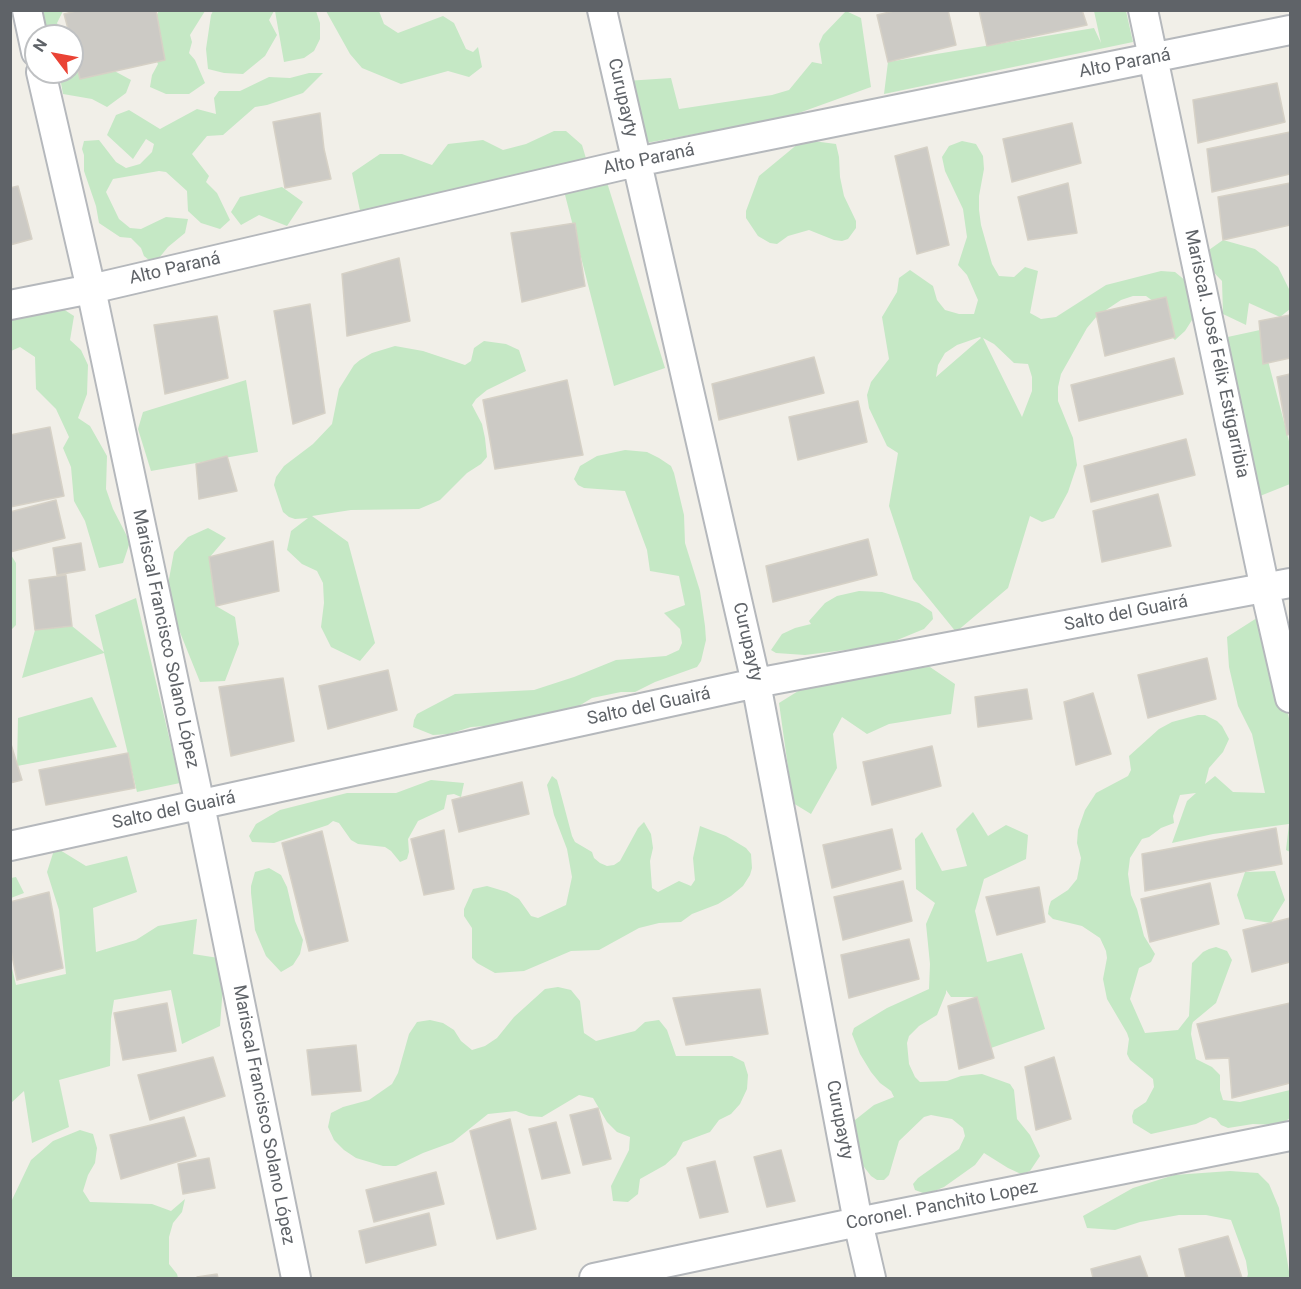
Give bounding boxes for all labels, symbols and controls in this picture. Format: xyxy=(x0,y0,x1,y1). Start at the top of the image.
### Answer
north arrow xyxy=(24,24,84,84)
text: N xyxy=(29,35,51,55)
street label: Alto Paraná xyxy=(1077,45,1173,83)
street label: Curupayty xyxy=(602,56,642,140)
street label: Alto Paraná xyxy=(601,140,697,180)
street label: Mariscal. José Félix Estigarribia xyxy=(1179,228,1253,480)
street label: Alto Paraná xyxy=(127,248,223,290)
street label: Mariscal Francisco Solano López xyxy=(127,508,203,770)
street label: Salto del Guairá xyxy=(1062,591,1190,637)
street label: Curupayty xyxy=(727,600,767,684)
street label: Salto del Guairá xyxy=(585,683,713,731)
street label: Salto del Guairá xyxy=(110,787,238,835)
street label: Mariscal Francisco Solano López xyxy=(227,983,299,1247)
street label: Curupayty xyxy=(821,1079,857,1161)
street label: Coronel. Panchito Lopez xyxy=(844,1177,1040,1235)

